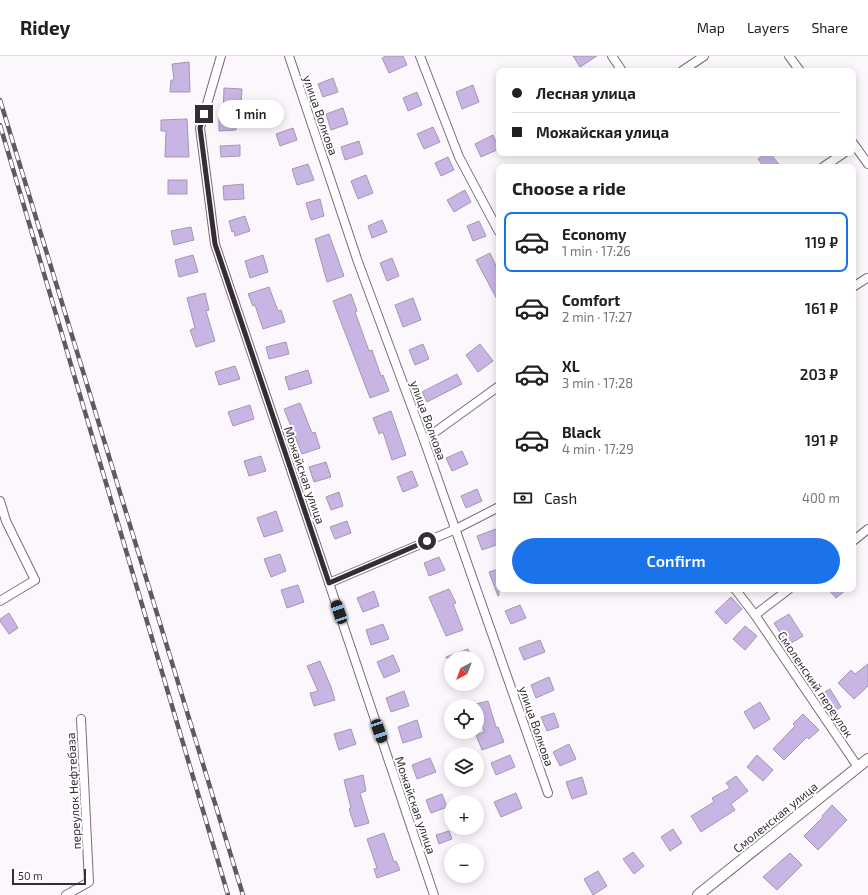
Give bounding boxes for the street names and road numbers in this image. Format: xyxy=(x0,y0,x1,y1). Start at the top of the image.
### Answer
street label: улица Волкова xyxy=(300,73,341,157)
street label: улица Волкова xyxy=(407,378,450,462)
street label: Можайская улица xyxy=(281,424,328,526)
street label: Смоленский переулок xyxy=(775,628,857,741)
street label: улица Волкова xyxy=(516,684,557,768)
street label: переулок Нефтебаза xyxy=(63,732,84,850)
street label: Можайская улица xyxy=(392,754,439,856)
street label: Смоленская улица xyxy=(730,779,821,856)

